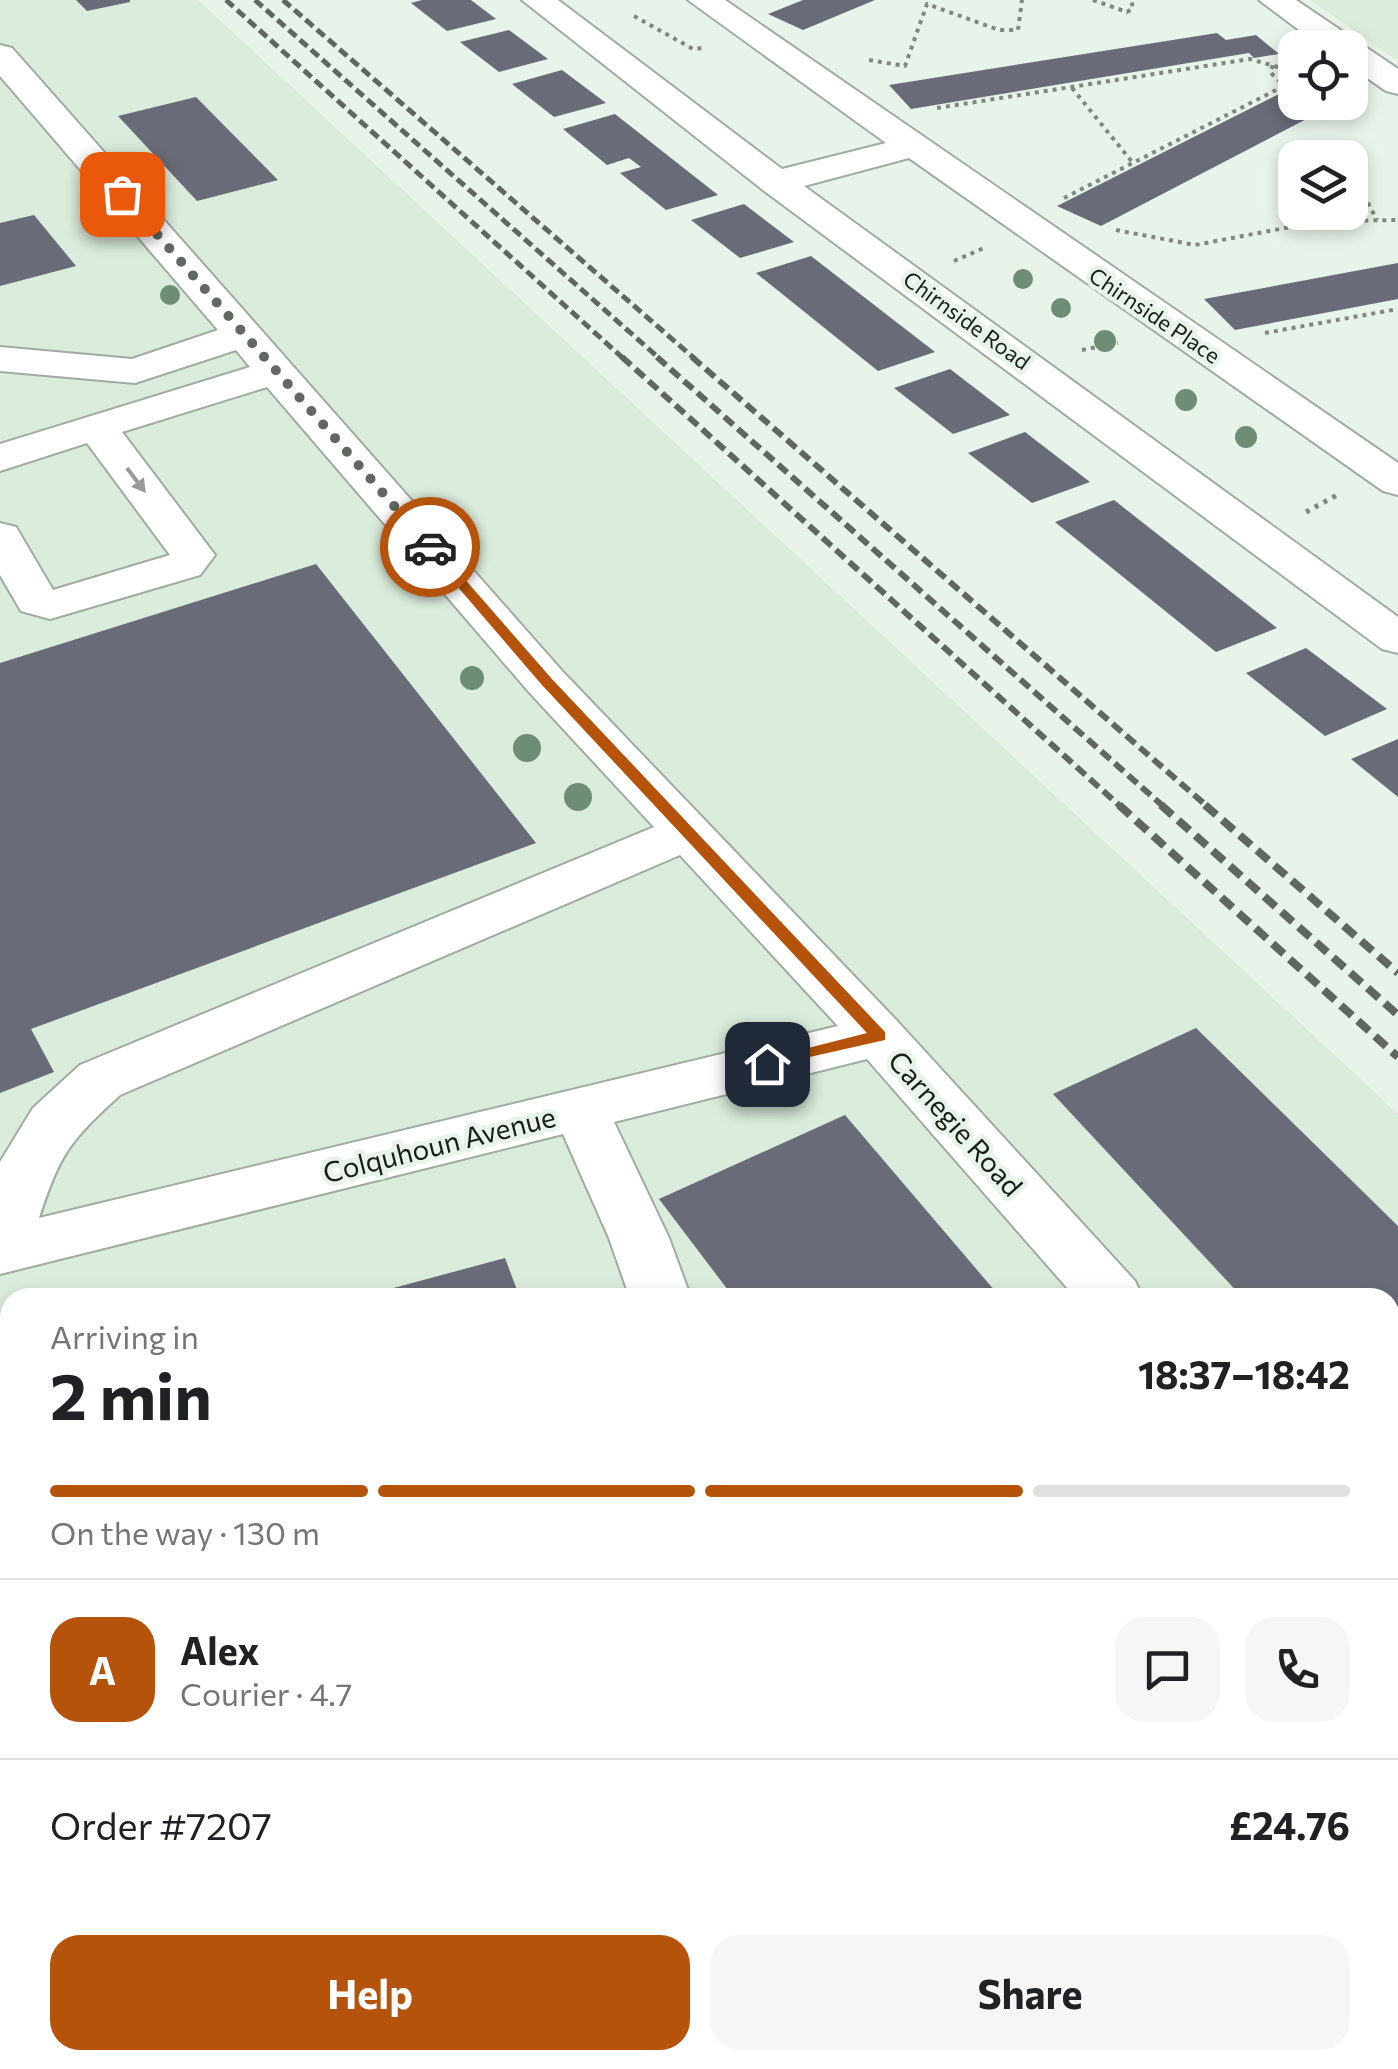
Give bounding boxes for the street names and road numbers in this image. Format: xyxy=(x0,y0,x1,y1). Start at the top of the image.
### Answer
street label: Chirnside Place xyxy=(1084,261,1226,369)
street label: Chirnside Road xyxy=(898,265,1036,375)
street label: Carnegie Road xyxy=(882,1043,1030,1203)
street label: Colquhoun Avenue xyxy=(319,1099,559,1189)

